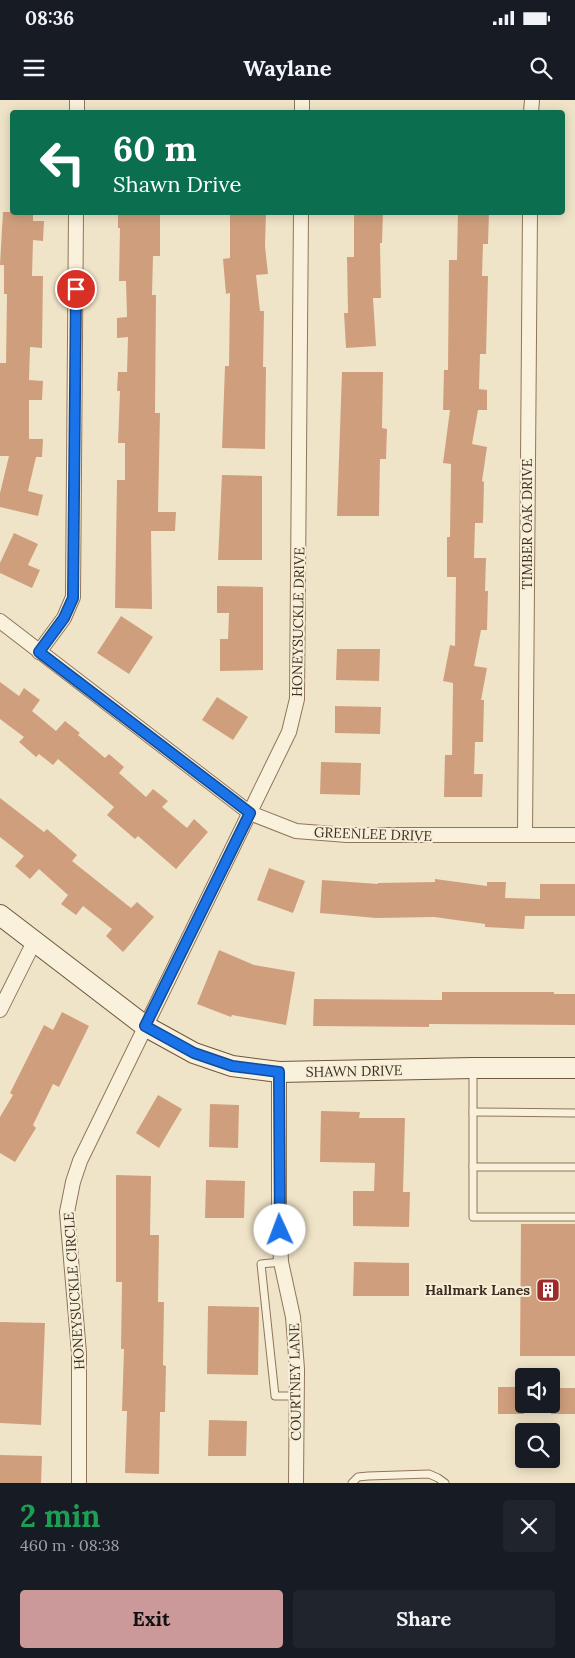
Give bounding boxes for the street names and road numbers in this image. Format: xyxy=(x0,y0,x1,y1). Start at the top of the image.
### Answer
street label: TIMBER OAK DRIVE xyxy=(518,458,536,589)
street label: HONEYSUCKLE DRIVE xyxy=(288,547,308,697)
street label: GREENLEE DRIVE xyxy=(314,823,433,845)
street label: SHAWN DRIVE xyxy=(305,1061,403,1081)
street label: HONEYSUCKLE CIRCLE xyxy=(59,1211,88,1370)
street label: COURTNEY LANE xyxy=(285,1323,305,1441)

